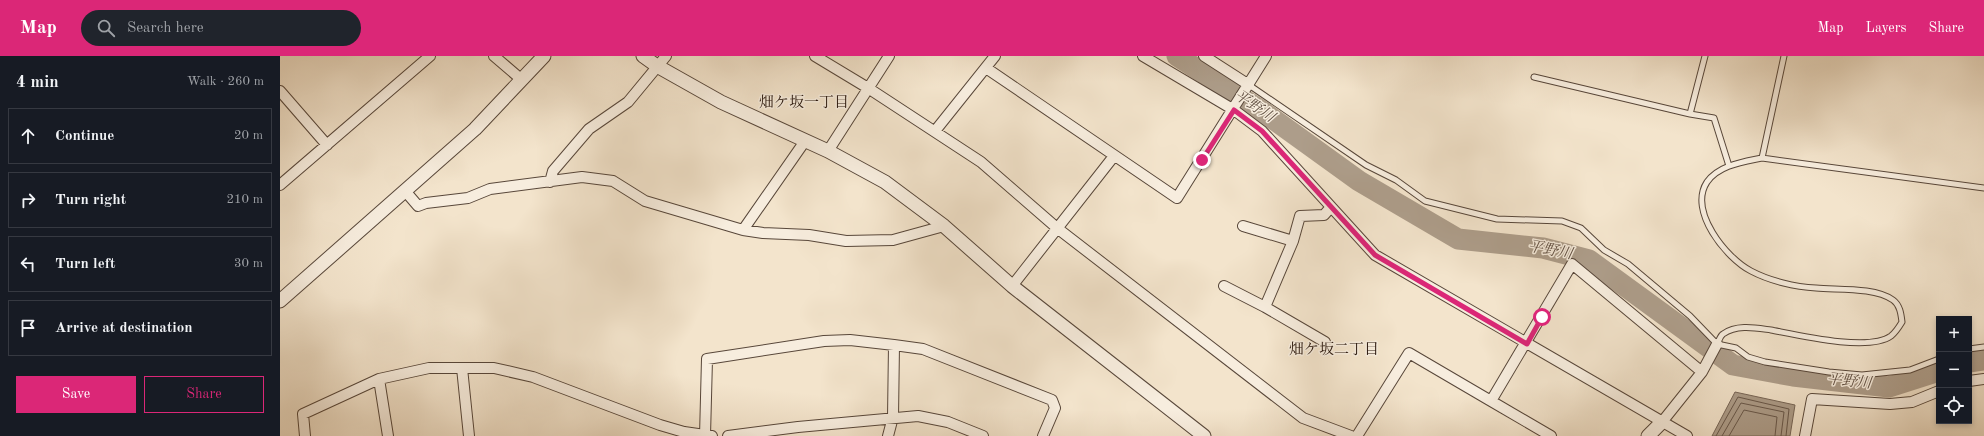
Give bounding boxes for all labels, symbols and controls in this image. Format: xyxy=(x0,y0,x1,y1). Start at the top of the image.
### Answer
search box xyxy=(81,10,361,46)
icon: search xyxy=(95,17,117,39)
text: Map xyxy=(20,19,57,38)
text: Search here xyxy=(127,21,204,36)
text: Map xyxy=(1818,21,1844,35)
text: Layers xyxy=(1866,21,1907,35)
text: Share xyxy=(1929,21,1964,35)
text: 4 min xyxy=(16,74,59,91)
text: Walk · 260 m xyxy=(187,75,264,88)
water label: 平野川 xyxy=(1231,87,1280,127)
district label: 畑ケ坂一丁目 xyxy=(759,94,849,111)
icon: ahead xyxy=(17,125,39,147)
text: Continue xyxy=(55,129,114,144)
text: 20 m xyxy=(234,129,263,142)
route end xyxy=(1193,151,1211,169)
icon: right xyxy=(17,189,39,211)
text: Turn right xyxy=(55,193,126,208)
text: 210 m xyxy=(226,193,263,206)
water label: 平野川 xyxy=(1526,237,1576,263)
icon: left xyxy=(17,253,39,275)
text: Turn left xyxy=(55,257,115,272)
text: 30 m xyxy=(234,257,263,270)
route start xyxy=(1533,308,1551,326)
map controls xyxy=(1936,316,1972,424)
button: + xyxy=(1936,316,1972,352)
icon: arrive xyxy=(17,317,39,339)
text: Arrive at destination xyxy=(55,321,193,336)
district label: 畑ケ坂二丁目 xyxy=(1289,341,1379,358)
button: − xyxy=(1936,352,1972,388)
water label: 平野川 xyxy=(1826,370,1874,392)
button: Save xyxy=(16,376,136,413)
button: Share xyxy=(144,376,264,413)
button: locate xyxy=(1936,388,1972,424)

